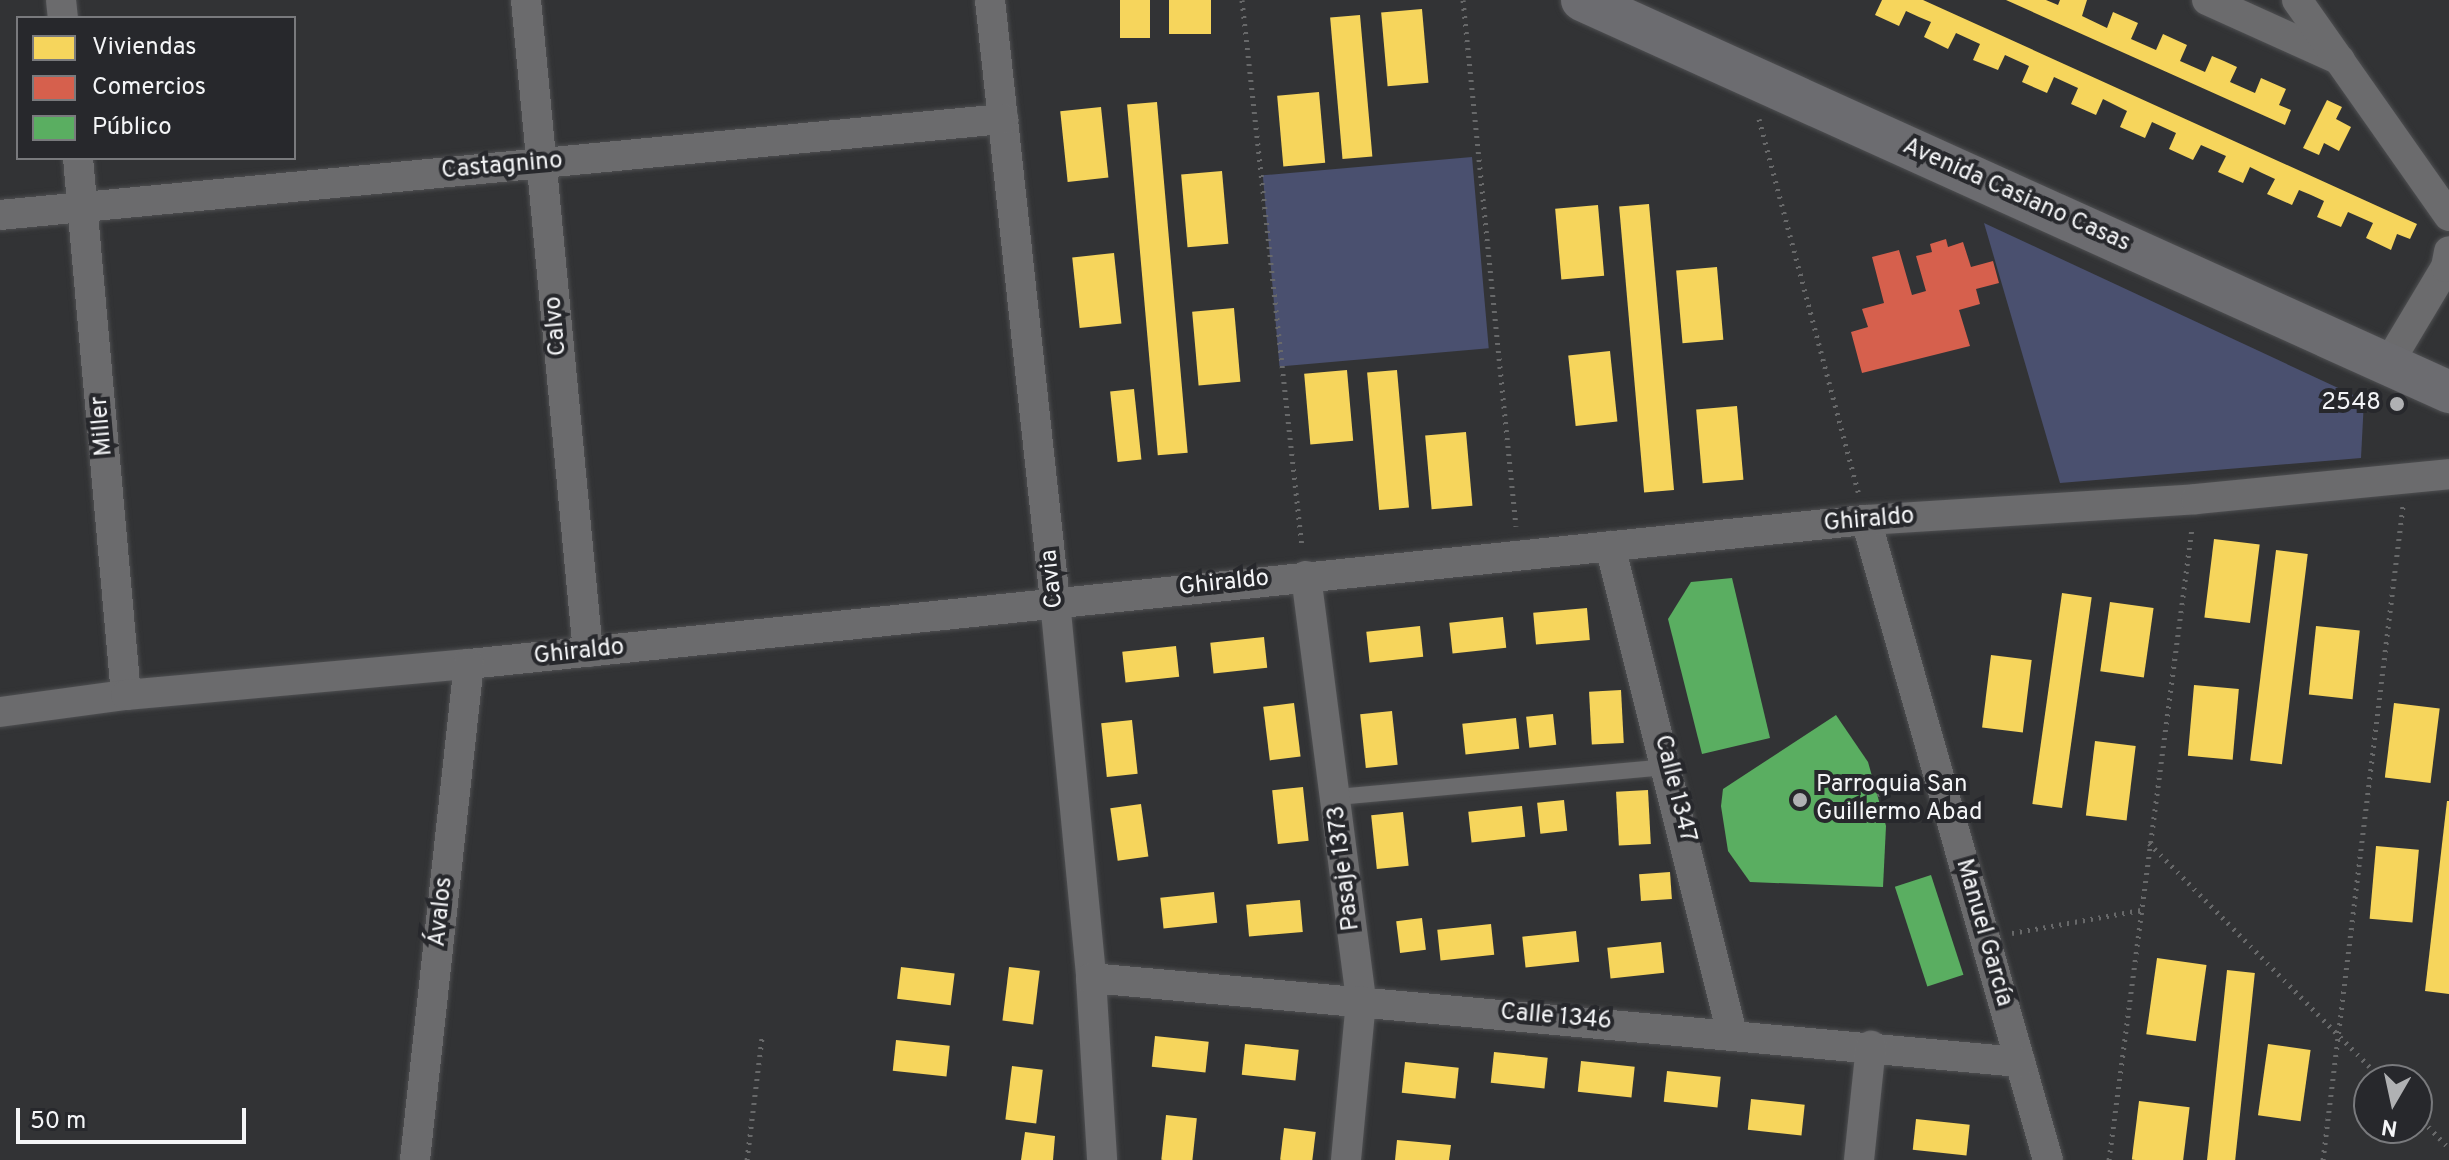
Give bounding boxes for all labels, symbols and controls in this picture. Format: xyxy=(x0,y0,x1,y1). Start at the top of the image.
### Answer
legend xyxy=(16,16,296,160)
text: Viviendas xyxy=(92,33,197,63)
text: Comercios xyxy=(92,73,206,103)
text: Público xyxy=(92,113,172,143)
street label: Avenida Casiano Casas xyxy=(1898,133,2134,259)
street label: Castagnino xyxy=(440,147,564,187)
street label: Calvo xyxy=(540,295,574,357)
place label: 2548 xyxy=(2321,390,2381,418)
street label: Miller xyxy=(86,395,120,457)
marker: 2548 xyxy=(2388,395,2406,413)
street label: Ghiraldo xyxy=(1823,503,1915,539)
street label: Cavia xyxy=(1036,548,1070,610)
street label: Ghiraldo xyxy=(1177,565,1271,603)
street label: Ghiraldo xyxy=(532,634,626,672)
street label: Calle 1347 xyxy=(1647,732,1701,846)
place label: Parroquia San Guillermo Abad xyxy=(1816,772,1983,828)
marker: Parroquia San Guillermo Abad xyxy=(1791,791,1809,809)
street label: Pasaje 1373 xyxy=(1323,804,1367,932)
street label: Manuel García xyxy=(1948,856,2018,1010)
street label: Ávalos xyxy=(424,876,460,948)
street label: Calle 1346 xyxy=(1499,999,1613,1037)
north arrow xyxy=(2353,1064,2433,1144)
scale bar xyxy=(20,1092,250,1142)
text: 50 m xyxy=(30,1107,86,1137)
text: N xyxy=(2380,1112,2399,1141)

